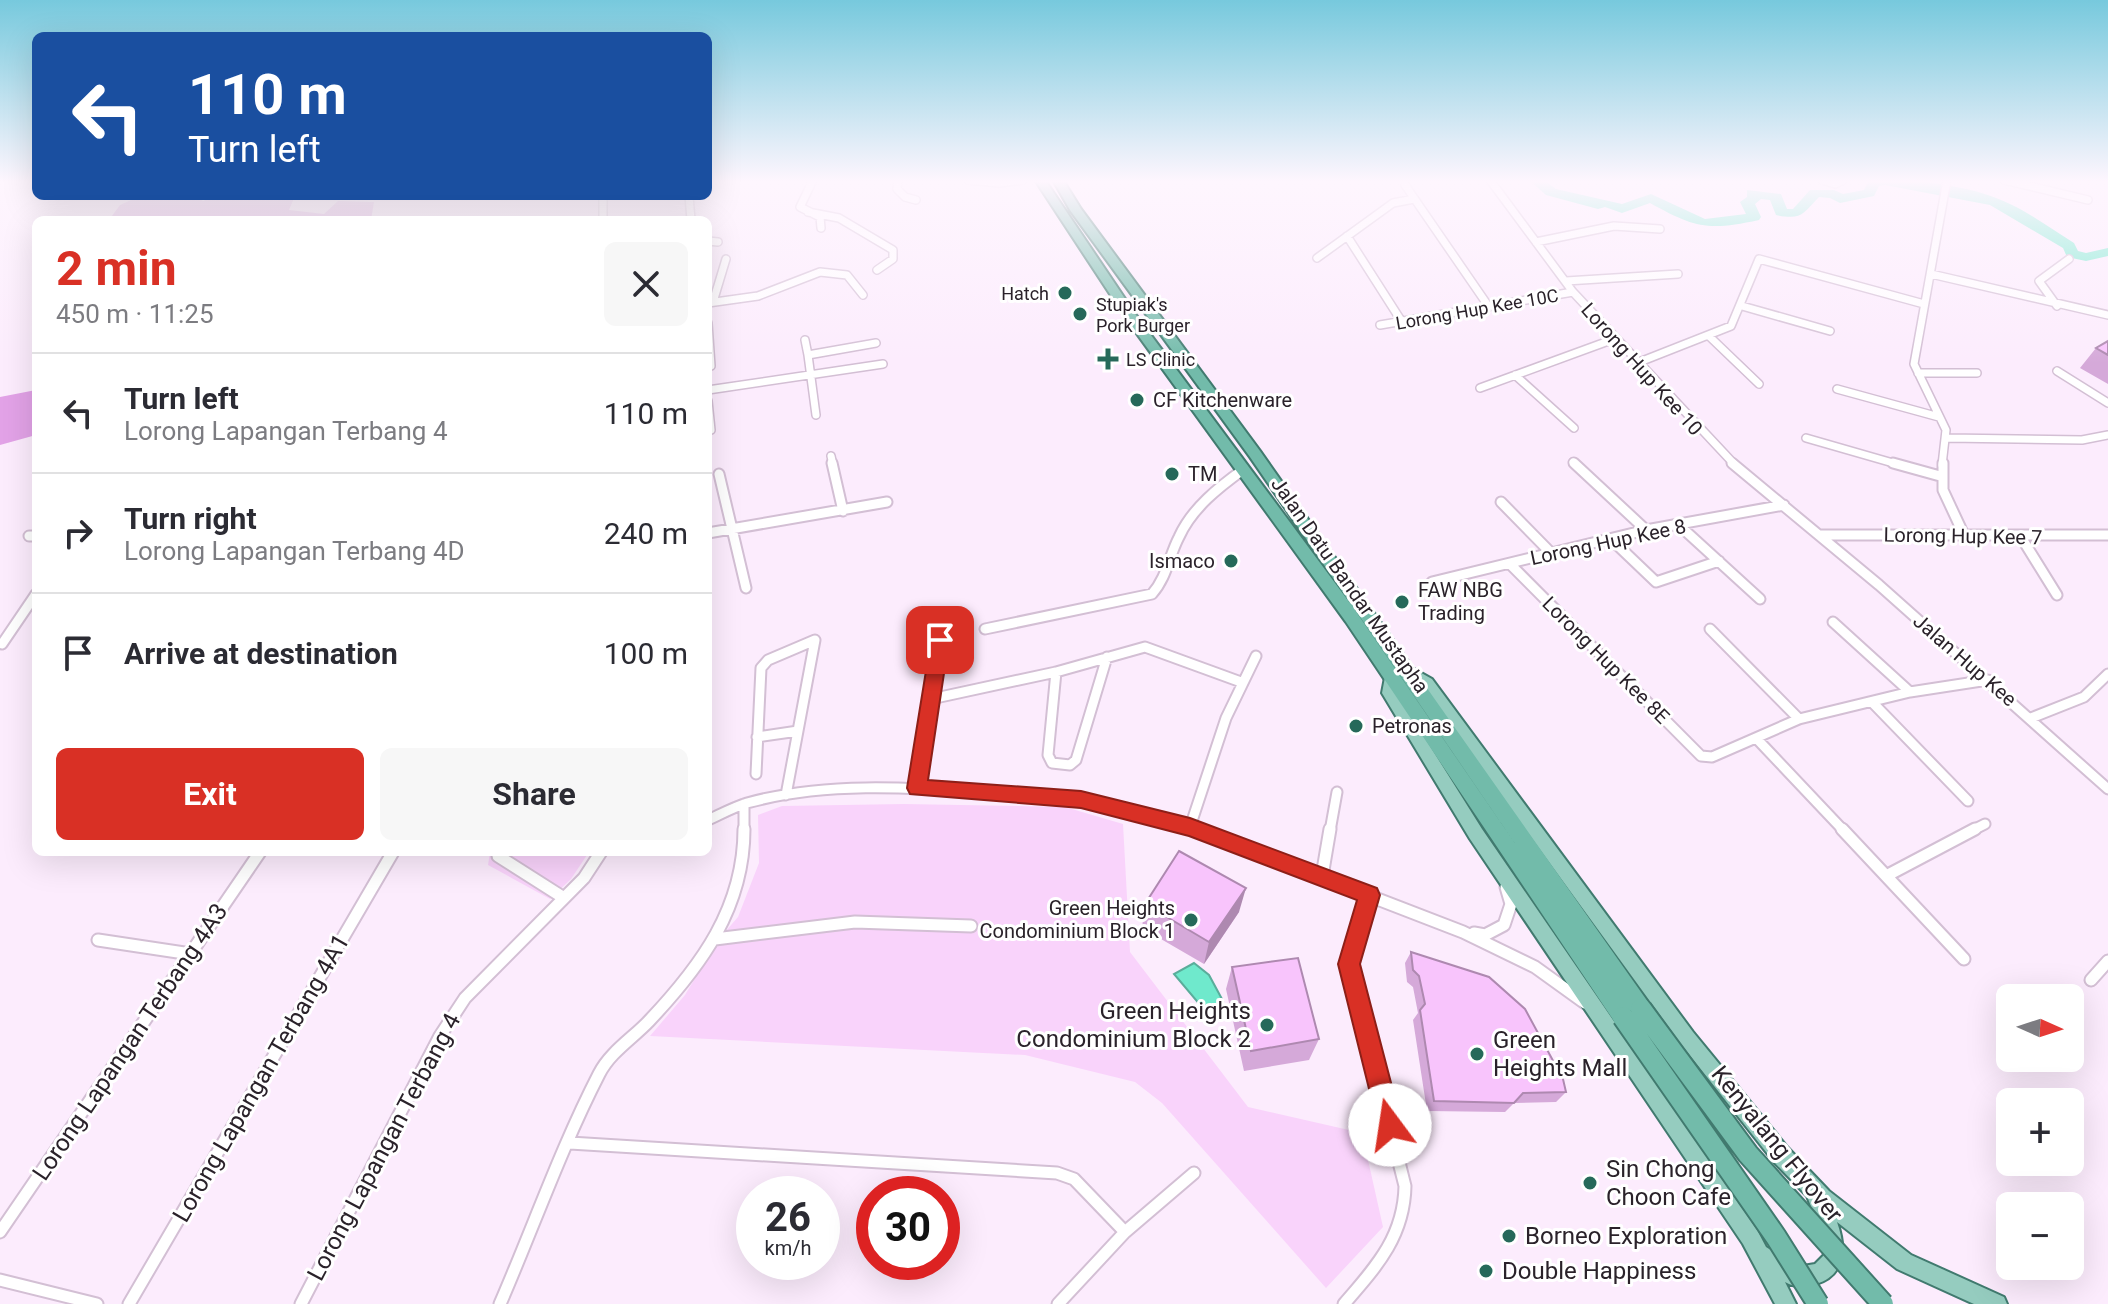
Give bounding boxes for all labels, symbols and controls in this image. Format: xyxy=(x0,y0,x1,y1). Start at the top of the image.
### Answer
text: 110 m xyxy=(188,62,347,128)
icon: left xyxy=(56,64,160,168)
text: Turn left xyxy=(188,129,321,171)
text: 2 min xyxy=(56,240,177,297)
button: close xyxy=(604,242,688,326)
place label: Hatch xyxy=(1001,283,1049,304)
marker: Hatch xyxy=(1056,284,1074,302)
street label: Lorong Hup Kee 10C xyxy=(1394,284,1560,334)
place label: Stupiak's Pork Burger xyxy=(1096,294,1190,336)
street label: Lorong Hup Kee 10 xyxy=(1576,298,1708,440)
text: 450 m · 11:25 xyxy=(56,299,214,329)
marker: Stupiak's Pork Burger xyxy=(1071,305,1089,323)
marker: LS Clinic xyxy=(1097,348,1119,370)
place label: LS Clinic xyxy=(1126,349,1195,370)
text: Turn left xyxy=(124,381,239,416)
place label: CF Kitchenware xyxy=(1153,388,1292,412)
icon: left xyxy=(56,391,100,435)
marker: CF Kitchenware xyxy=(1128,391,1146,409)
text: 110 m xyxy=(604,396,688,431)
text: Lorong Lapangan Terbang 4 xyxy=(124,416,448,446)
place label: TM xyxy=(1188,462,1217,486)
marker: TM xyxy=(1163,465,1181,483)
street label: Jalan Datu Bandar Mustapha xyxy=(1266,473,1434,697)
text: Turn right xyxy=(124,501,257,536)
icon: right xyxy=(56,511,100,555)
street label: Lorong Hup Kee 8 xyxy=(1528,514,1688,570)
text: 240 m xyxy=(604,516,688,551)
street label: Lorong Hup Kee 7 xyxy=(1884,523,2042,549)
text: Lorong Lapangan Terbang 4D xyxy=(124,536,465,566)
place label: Ismaco xyxy=(1149,549,1215,573)
marker: Ismaco xyxy=(1222,552,1240,570)
place label: FAW NBG Trading xyxy=(1418,578,1503,625)
street label: Lorong Hup Kee 8E xyxy=(1537,591,1675,729)
marker: FAW NBG Trading xyxy=(1393,593,1411,611)
pin xyxy=(906,606,974,674)
street label: Jalan Hup Kee xyxy=(1909,609,2021,711)
icon: arrive xyxy=(918,618,962,662)
icon: arrive xyxy=(56,631,100,675)
text: Arrive at destination xyxy=(124,636,398,671)
text: 100 m xyxy=(604,636,688,671)
place label: Petronas xyxy=(1372,714,1452,738)
marker: Petronas xyxy=(1347,717,1365,735)
button: Exit xyxy=(56,748,364,840)
button: Share xyxy=(380,748,688,840)
place label: Green Heights Condominium Block 1 xyxy=(979,896,1175,943)
street label: Lorong Lapangan Terbang 4A3 xyxy=(27,898,233,1186)
marker: Green Heights Condominium Block 1 xyxy=(1182,911,1200,929)
street label: Lorong Lapangan Terbang 4A1 xyxy=(167,929,355,1227)
north arrow xyxy=(1996,984,2084,1072)
map controls xyxy=(1996,984,2084,1280)
place label: Green Heights Condominium Block 2 xyxy=(1016,997,1251,1053)
street label: Lorong Lapangan Terbang 4 xyxy=(302,1009,466,1285)
marker: Green Heights Condominium Block 2 xyxy=(1258,1016,1276,1034)
place label: Green Heights Mall xyxy=(1493,1026,1627,1082)
marker: Green Heights Mall xyxy=(1468,1045,1486,1063)
street label: Kenyalang Flyover xyxy=(1705,1060,1849,1228)
position arrow xyxy=(1348,1083,1432,1167)
button: + xyxy=(1996,1088,2084,1176)
place label: Sin Chong Choon Cafe xyxy=(1606,1155,1731,1211)
marker: Sin Chong Choon Cafe xyxy=(1581,1174,1599,1192)
speed limit sign: 30 xyxy=(856,1176,960,1280)
button: − xyxy=(1996,1192,2084,1280)
text: 26 xyxy=(765,1194,811,1241)
place label: Borneo Exploration xyxy=(1525,1222,1727,1250)
marker: Borneo Exploration xyxy=(1500,1227,1518,1245)
text: km/h xyxy=(765,1236,811,1260)
place label: Double Happiness xyxy=(1502,1257,1696,1285)
marker: Double Happiness xyxy=(1477,1262,1495,1280)

